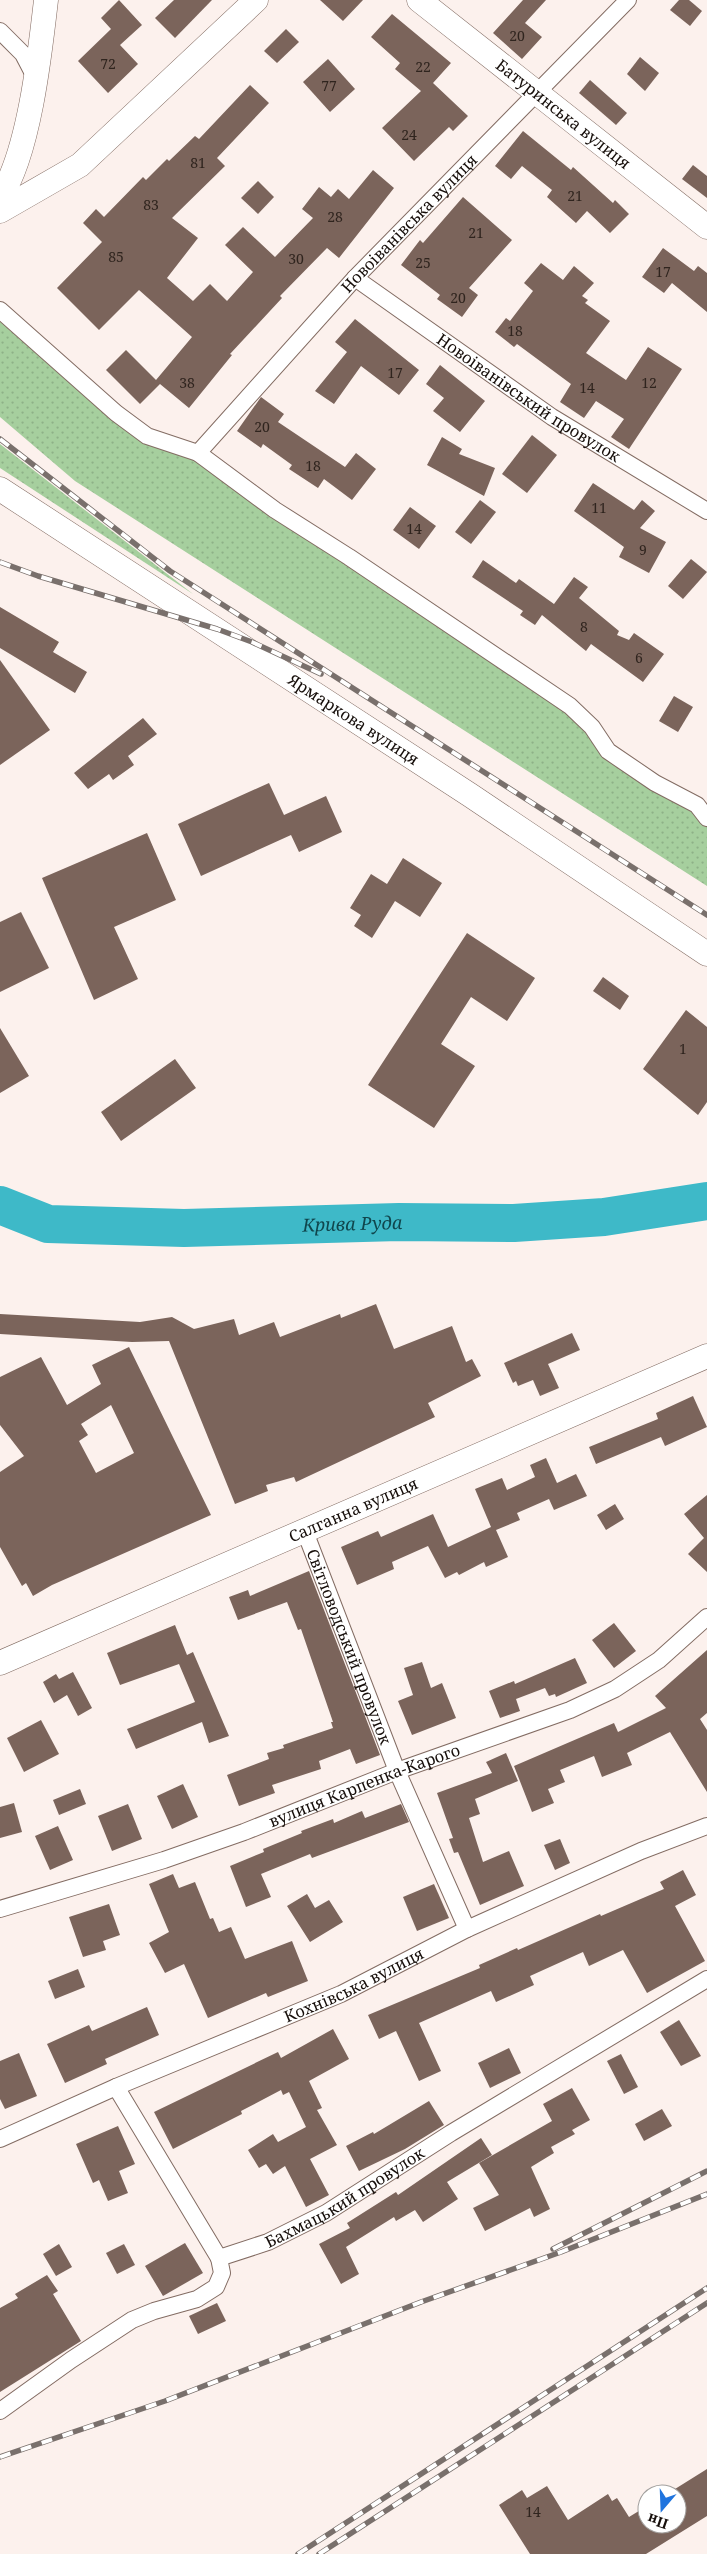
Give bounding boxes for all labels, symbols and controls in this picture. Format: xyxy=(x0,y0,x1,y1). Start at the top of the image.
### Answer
house number: 20 xyxy=(509,26,525,45)
house number: 72 xyxy=(100,54,116,73)
street label: Батуринська вулиця xyxy=(491,54,636,174)
house number: 22 xyxy=(415,57,431,76)
house number: 77 xyxy=(321,76,337,95)
house number: 24 xyxy=(401,125,417,144)
street label: Новоіванівська вулиця xyxy=(336,149,482,297)
house number: 81 xyxy=(190,153,206,172)
house number: 21 xyxy=(567,186,583,205)
house number: 83 xyxy=(143,195,159,214)
house number: 28 xyxy=(327,207,343,226)
house number: 21 xyxy=(468,223,484,242)
house number: 85 xyxy=(108,247,124,266)
house number: 30 xyxy=(288,249,304,268)
house number: 25 xyxy=(415,253,431,272)
house number: 17 xyxy=(655,262,671,281)
house number: 20 xyxy=(450,288,466,307)
house number: 18 xyxy=(507,321,523,340)
street label: Новоіванівський провулок xyxy=(432,328,625,467)
house number: 17 xyxy=(387,363,403,382)
house number: 38 xyxy=(179,373,195,392)
house number: 12 xyxy=(641,373,657,392)
house number: 14 xyxy=(579,378,595,397)
house number: 20 xyxy=(254,417,270,436)
house number: 18 xyxy=(305,456,321,475)
house number: 11 xyxy=(591,498,607,517)
house number: 14 xyxy=(406,519,422,538)
house number: 9 xyxy=(639,540,647,559)
house number: 8 xyxy=(580,617,588,636)
house number: 6 xyxy=(635,648,643,667)
street label: Ярмаркова вулиця xyxy=(283,668,424,770)
house number: 1 xyxy=(679,1039,687,1058)
water label: Крива Руда xyxy=(301,1210,403,1237)
street label: Салганна вулиця xyxy=(285,1472,421,1547)
street label: Світловодський провулок xyxy=(302,1546,397,1748)
street label: вулиця Карпенка-Карого xyxy=(265,1739,463,1832)
street label: Кохнівська вулиця xyxy=(281,1942,427,2027)
street label: Бахмацький провулок xyxy=(261,2142,429,2253)
north arrow xyxy=(637,2484,687,2534)
house number: 14 xyxy=(525,2502,541,2521)
text: Пн xyxy=(644,2509,670,2534)

